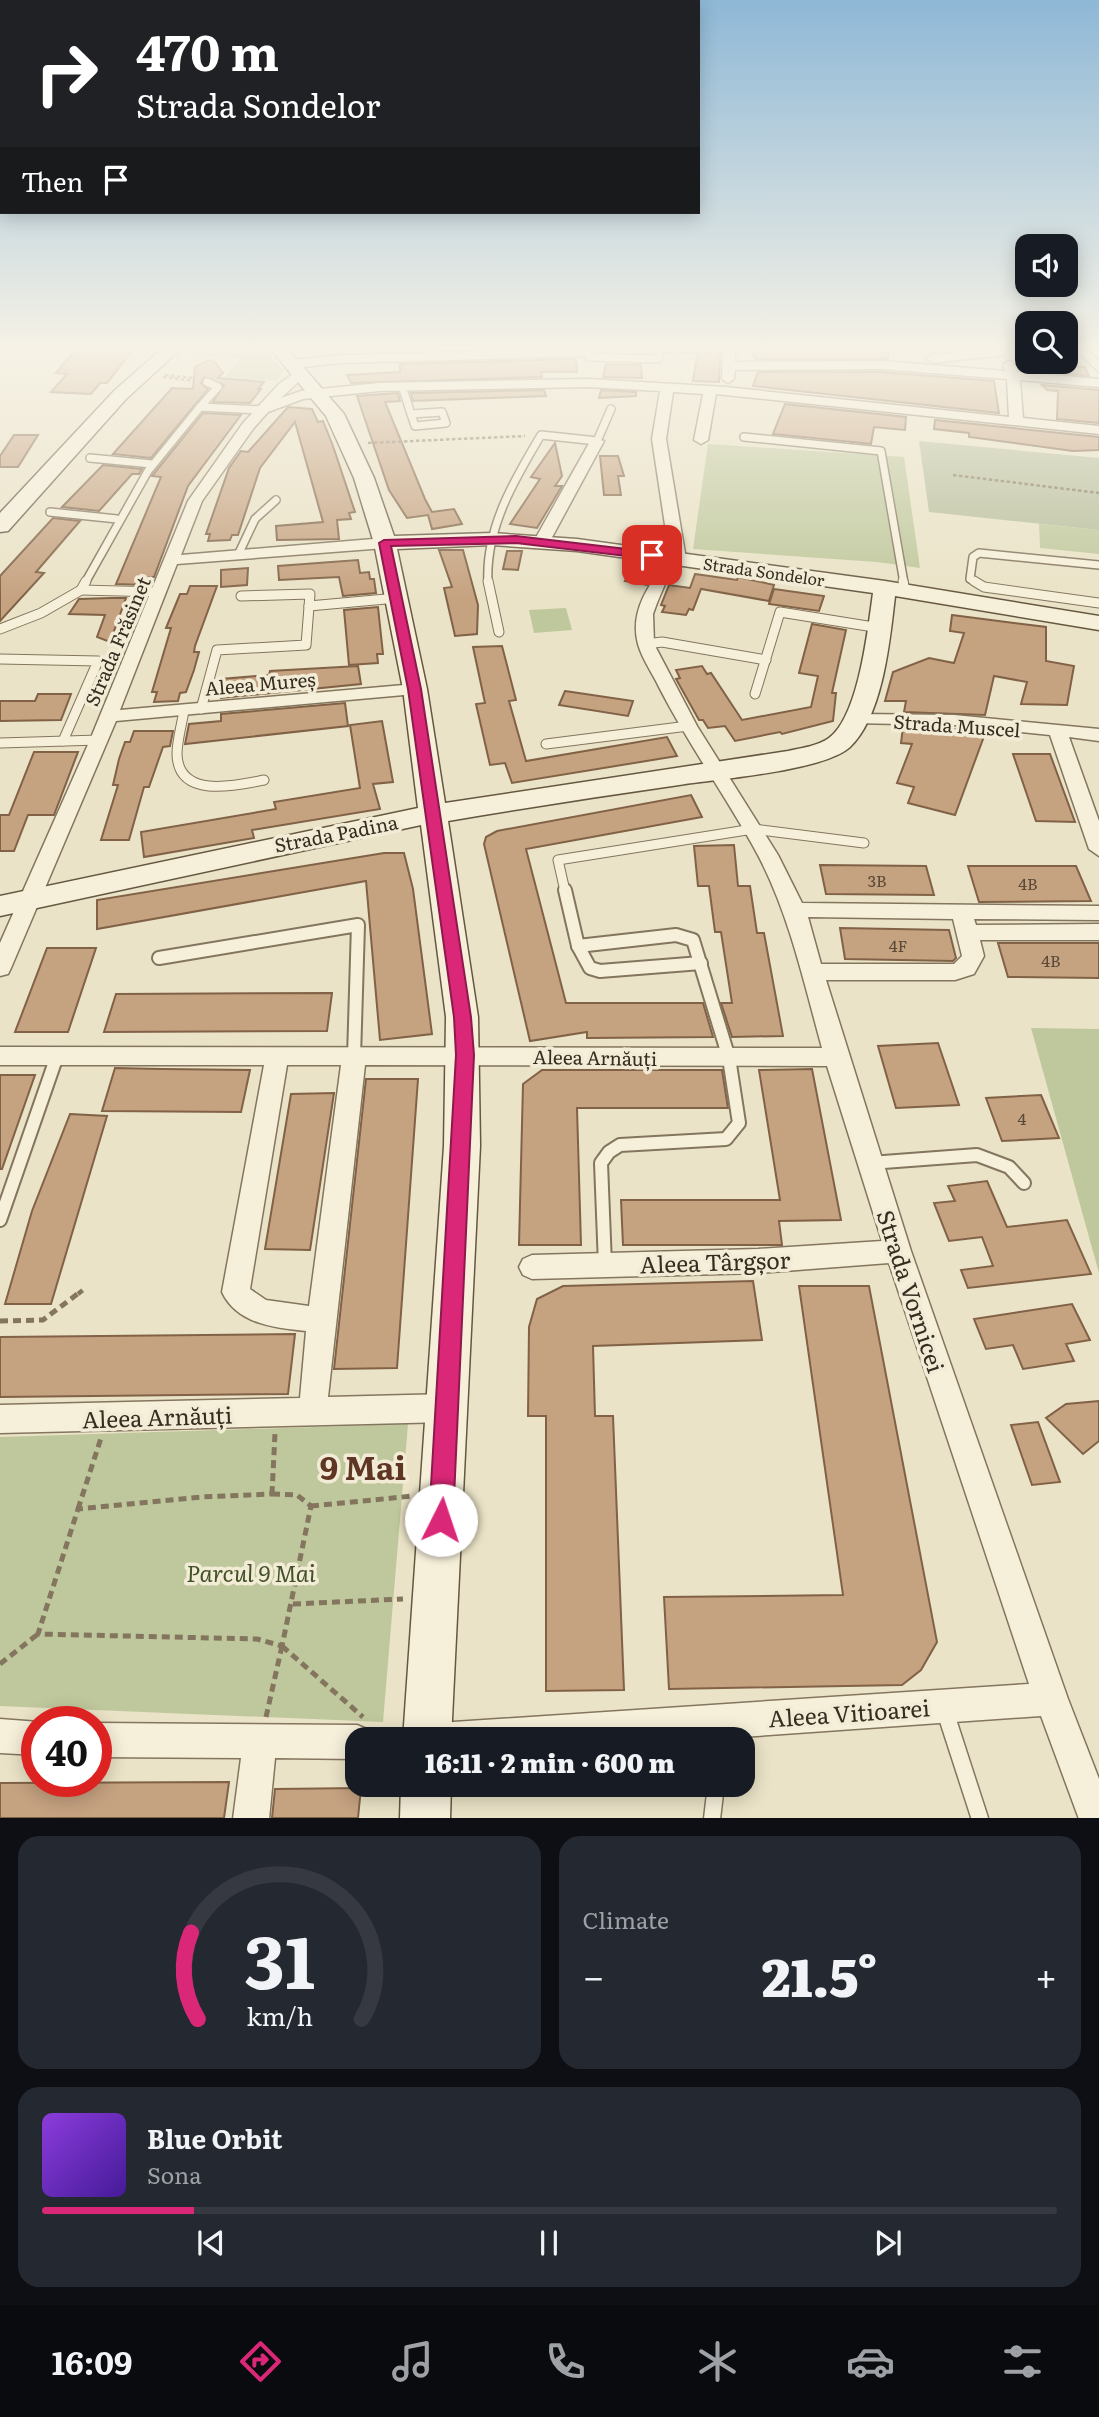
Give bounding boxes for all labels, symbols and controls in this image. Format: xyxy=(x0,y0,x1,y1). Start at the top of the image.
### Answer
text: 470 m xyxy=(136,13,279,86)
icon: right xyxy=(21,28,112,119)
text: Strada Sondelor xyxy=(136,80,380,128)
text: Then xyxy=(21,161,83,200)
icon: arrive xyxy=(97,161,135,199)
map controls xyxy=(1015,234,1078,374)
button: sound xyxy=(1015,234,1078,297)
button: search xyxy=(1015,311,1078,374)
pin xyxy=(622,525,682,585)
icon: arrive xyxy=(633,536,671,574)
street label: Strada Sondelor xyxy=(702,551,827,591)
street label: Strada Frăsinet xyxy=(77,572,157,710)
street label: Aleea Mureș xyxy=(203,664,317,702)
street label: Strada Muscel xyxy=(893,707,1021,743)
street label: Strada Padina xyxy=(272,807,401,859)
house number: 3B xyxy=(867,868,887,892)
house number: 4B xyxy=(1018,871,1038,895)
house number: 4F xyxy=(889,933,907,957)
house number: 4B xyxy=(1041,948,1061,972)
street label: Aleea Arnăuți xyxy=(533,1042,657,1072)
house number: 4 xyxy=(1018,1106,1027,1130)
street label: Strada Vornicei xyxy=(870,1205,954,1377)
street label: Aleea Târgșor xyxy=(639,1241,791,1281)
street label: Aleea Arnăuți xyxy=(81,1396,233,1436)
district label: 9 Mai xyxy=(320,1442,406,1490)
position arrow xyxy=(404,1483,478,1557)
park label: Parcul 9 Mai xyxy=(186,1555,316,1589)
street label: Aleea Vitioarei xyxy=(767,1689,931,1735)
speed limit sign: 40 xyxy=(21,1706,112,1797)
text: 16:11 · 2 min · 600 m xyxy=(425,1742,675,1781)
text: Climate xyxy=(583,1902,669,1936)
text: 31 xyxy=(244,1903,315,2011)
text: 21.5° xyxy=(762,1936,878,2013)
text: − xyxy=(583,1946,605,2003)
text: + xyxy=(1035,1946,1057,2003)
text: km/h xyxy=(246,1996,313,2033)
text: Blue Orbit xyxy=(147,2118,282,2157)
text: Sona xyxy=(147,2157,202,2191)
icon: previous xyxy=(192,2224,230,2262)
icon: pause xyxy=(530,2224,568,2262)
icon: next xyxy=(869,2224,907,2262)
text: 16:09 xyxy=(52,2337,132,2385)
icon: directions xyxy=(236,2337,285,2386)
icon: music xyxy=(388,2337,437,2386)
icon: phone xyxy=(541,2337,590,2386)
icon: climate xyxy=(693,2337,742,2386)
icon: car xyxy=(846,2337,895,2386)
icon: filters xyxy=(998,2337,1047,2386)

